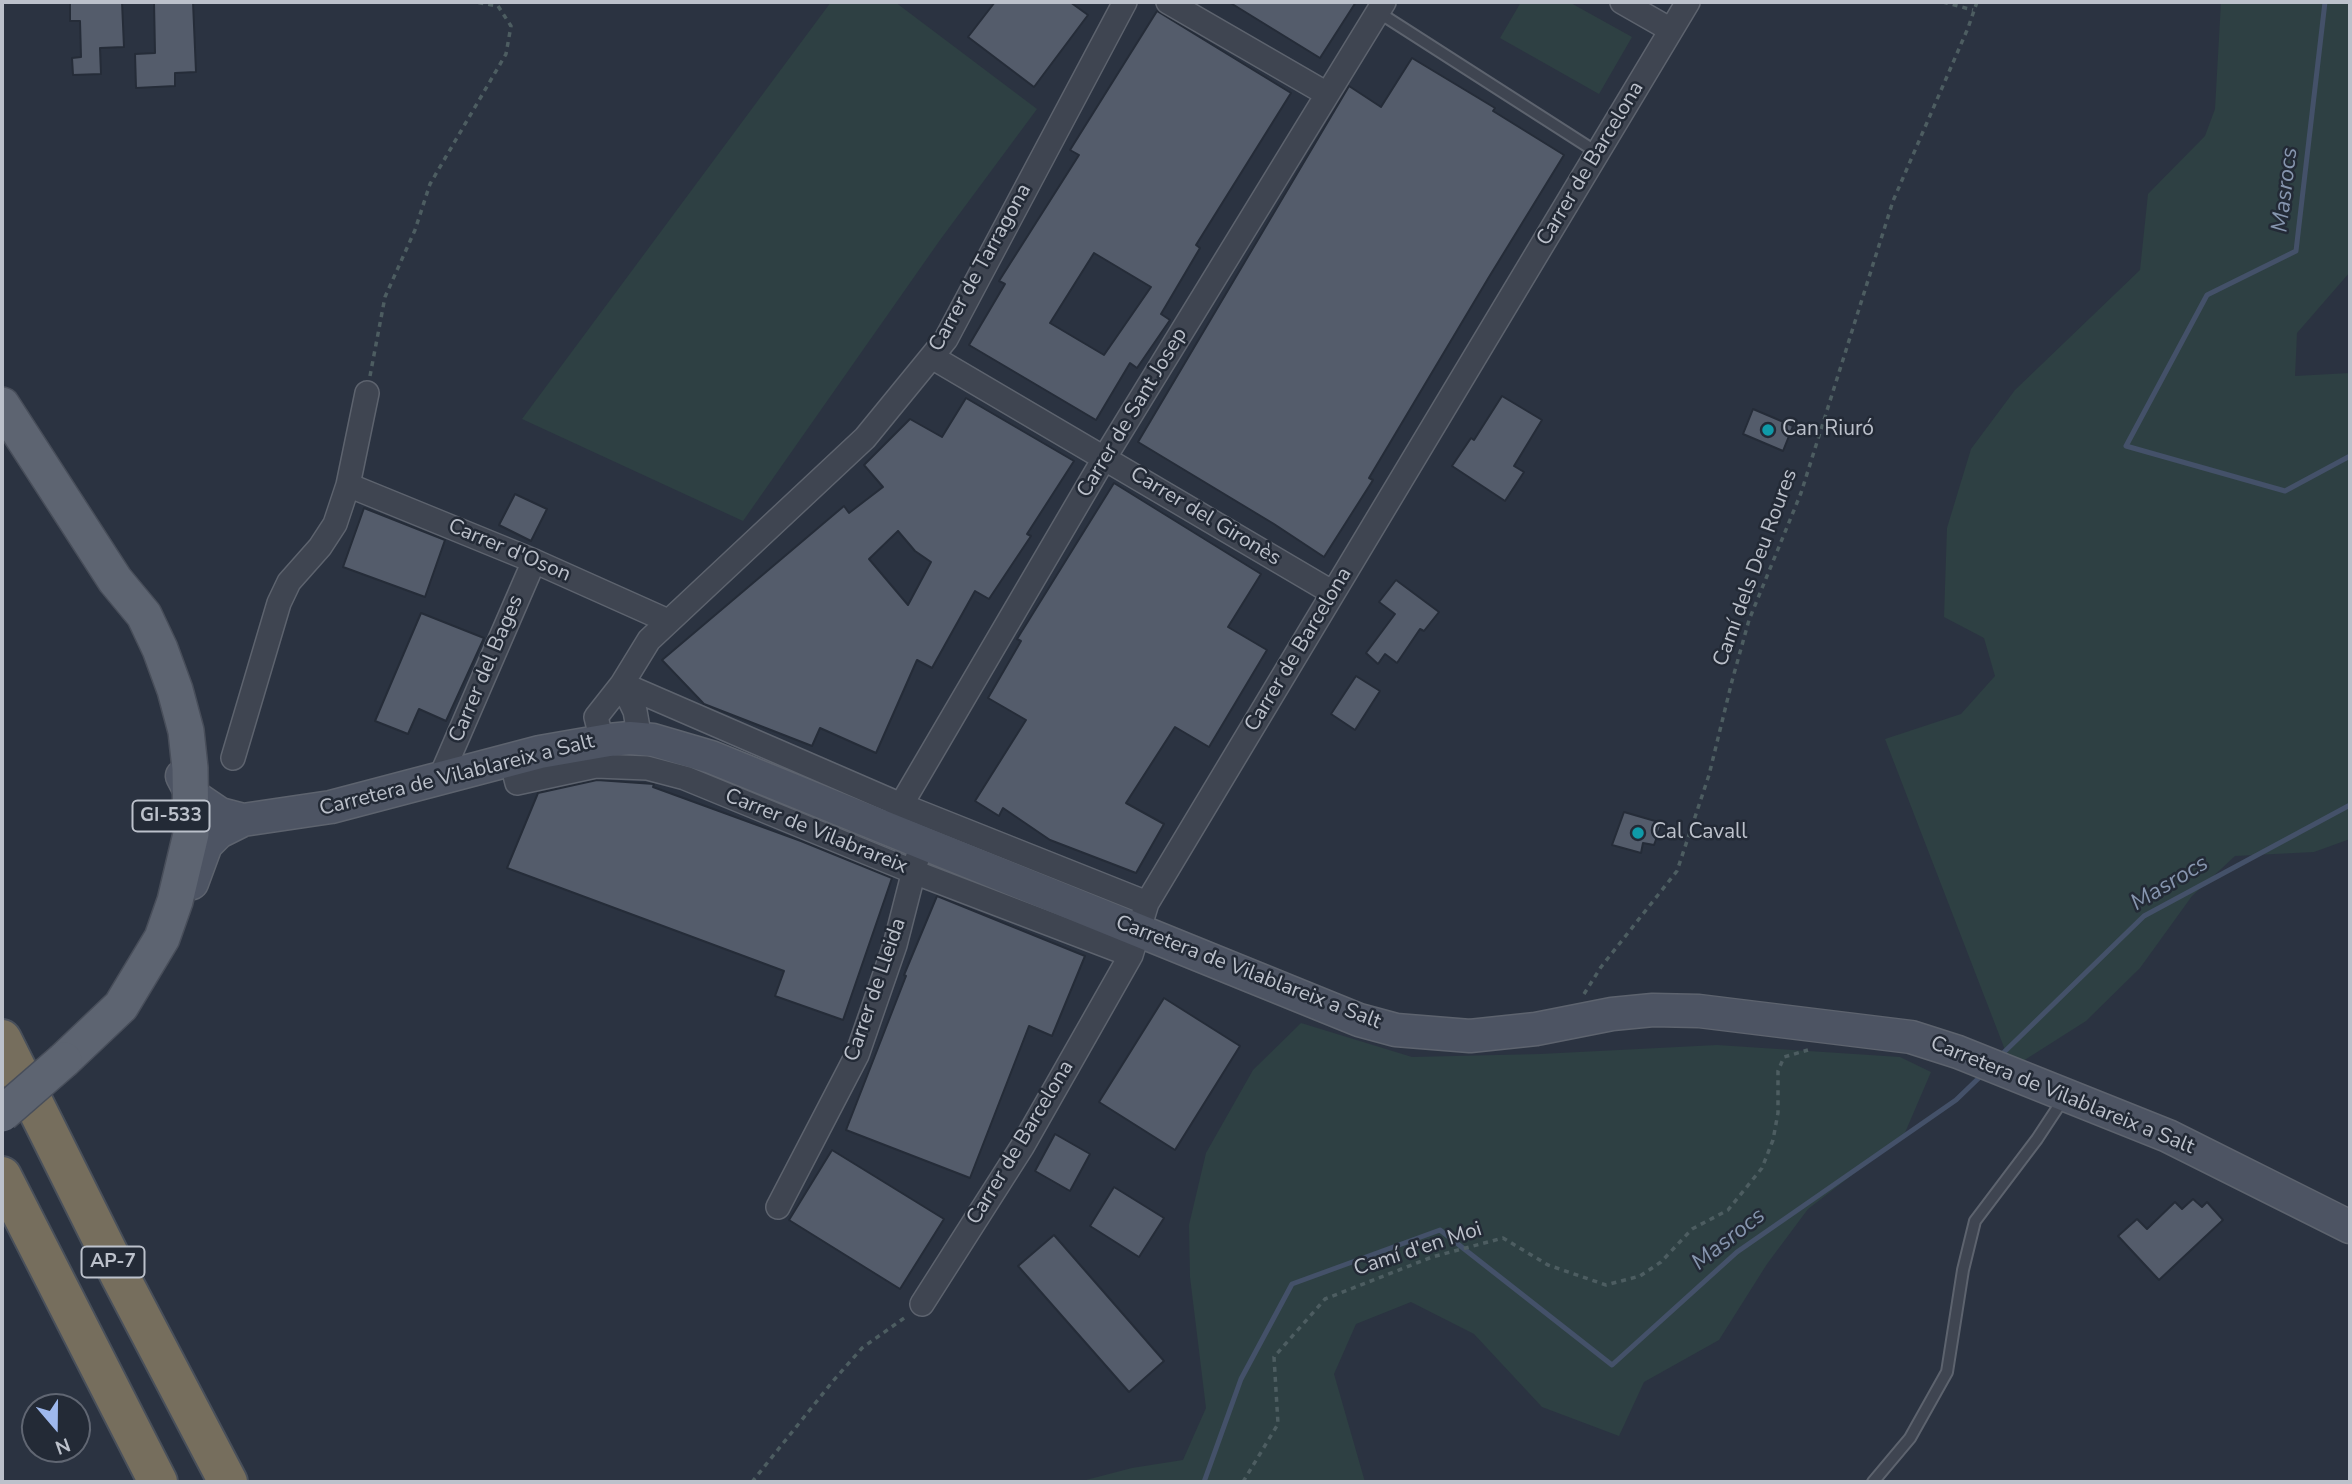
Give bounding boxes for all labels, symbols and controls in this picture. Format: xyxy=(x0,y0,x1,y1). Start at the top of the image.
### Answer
street label: Carrer de Barcelona xyxy=(1532,77,1650,251)
water label: Masrocs xyxy=(2267,146,2305,234)
street label: Carrer de Tarragona xyxy=(924,180,1038,356)
street label: Carrer de Sant Josep xyxy=(1072,324,1194,502)
place label: Can Riuró xyxy=(1782,417,1874,443)
marker: Can Riuró xyxy=(1760,422,1776,438)
street label: Carrer del Gironès xyxy=(1125,462,1285,572)
street label: Camí dels Deu Roures xyxy=(1709,466,1803,670)
street label: Carrer d'Oson xyxy=(444,514,574,588)
street label: Carrer de Barcelona xyxy=(1240,563,1358,737)
street label: Carrer del Bages xyxy=(445,591,529,747)
street label: Carretera de Vilablareix a Salt xyxy=(317,730,597,822)
street label: Carrer de Vilabrareix xyxy=(721,784,911,880)
road number: GI-533 xyxy=(132,800,210,832)
place label: Cal Cavall xyxy=(1652,820,1748,846)
marker: Cal Cavall xyxy=(1630,825,1646,841)
water label: Masrocs xyxy=(2126,850,2214,918)
street label: Carretera de Vilablareix a Salt xyxy=(1112,911,1384,1035)
street label: Carrer de Lleida xyxy=(840,915,912,1065)
street label: Carretera de Vilablareix a Salt xyxy=(1926,1031,2198,1161)
street label: Carrer de Barcelona xyxy=(962,1056,1080,1230)
water label: Masrocs xyxy=(1687,1203,1771,1277)
street label: Camí d'en Moi xyxy=(1351,1217,1485,1283)
road number: AP-7 xyxy=(82,1246,144,1278)
north arrow xyxy=(21,1393,91,1463)
text: N xyxy=(51,1431,74,1461)

